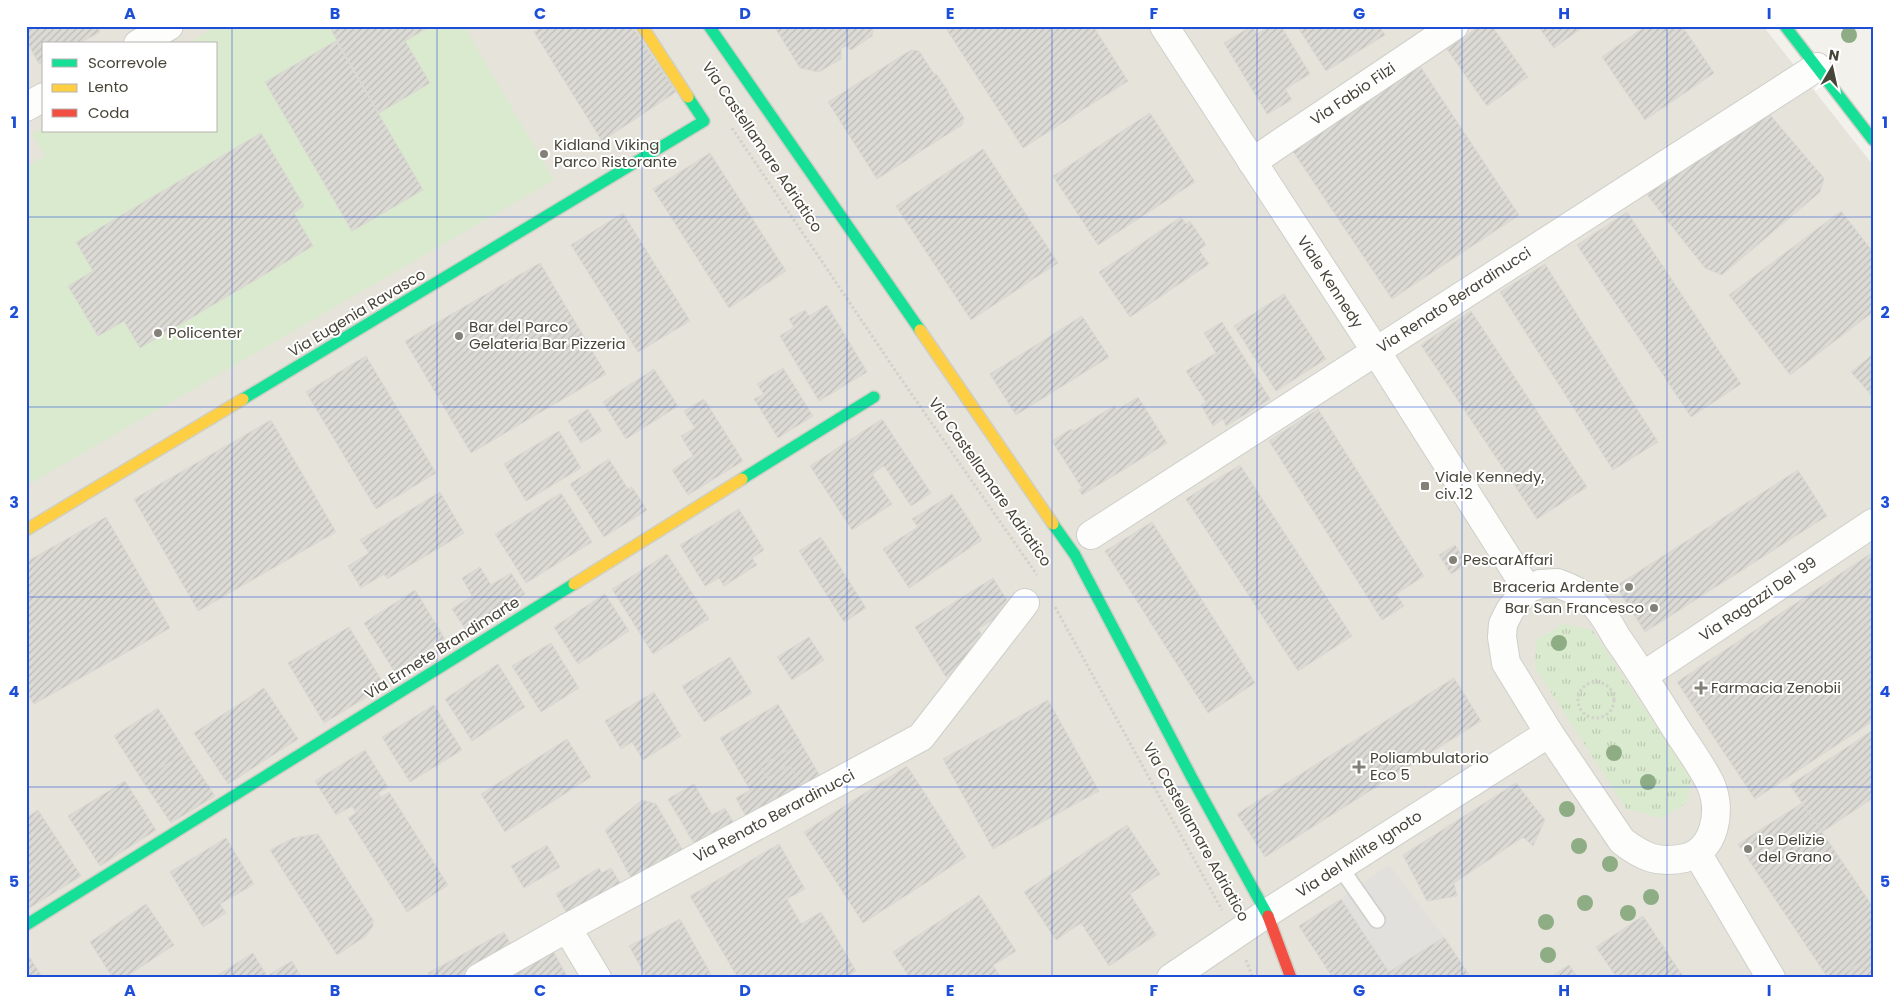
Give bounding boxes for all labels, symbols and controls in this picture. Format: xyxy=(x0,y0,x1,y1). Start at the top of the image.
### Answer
text: A xyxy=(124,2,136,25)
text: B xyxy=(330,2,340,25)
text: C xyxy=(534,2,546,25)
text: D xyxy=(739,2,751,25)
text: E xyxy=(946,2,954,25)
text: F xyxy=(1150,2,1159,25)
text: G xyxy=(1353,2,1365,25)
text: H xyxy=(1558,2,1570,25)
text: I xyxy=(1767,2,1771,25)
legend xyxy=(42,42,218,132)
north arrow xyxy=(1806,42,1856,92)
text: N xyxy=(1827,44,1841,66)
text: Scorrevole xyxy=(88,52,167,73)
street label: Via Castellamare Adriatico xyxy=(697,57,828,236)
street label: Via Fabio Filzi xyxy=(1306,57,1399,130)
text: Lento xyxy=(88,76,128,97)
text: Coda xyxy=(88,102,129,123)
text: 1 xyxy=(11,111,17,134)
text: 1 xyxy=(1882,111,1888,134)
place label: Kidland Viking Parco Ristorante xyxy=(554,134,677,172)
marker: Kidland Viking Parco Ristorante xyxy=(538,148,550,160)
street label: Viale Kennedy xyxy=(1293,231,1368,332)
street label: Via Renato Berardinucci xyxy=(1373,242,1535,357)
street label: Via Eugenia Ravasco xyxy=(284,263,429,362)
text: 2 xyxy=(9,301,19,324)
text: 2 xyxy=(1880,301,1890,324)
place label: Bar del Parco Gelateria Bar Pizzeria xyxy=(469,316,626,354)
place label: Policenter xyxy=(168,322,242,343)
marker: Policenter xyxy=(152,327,164,339)
marker: Bar del Parco Gelateria Bar Pizzeria xyxy=(453,330,465,342)
street label: Via Castellamare Adriatico xyxy=(924,393,1057,570)
place label: Viale Kennedy, civ.12 xyxy=(1435,466,1544,504)
marker: Viale Kennedy, civ.12 xyxy=(1419,480,1431,492)
text: 3 xyxy=(9,491,19,514)
text: 3 xyxy=(1880,491,1890,514)
place label: PescarAffari xyxy=(1463,549,1553,570)
street label: Via Ragazzi Del '99 xyxy=(1695,551,1821,646)
marker: PescarAffari xyxy=(1447,554,1459,566)
place label: Braceria Ardente xyxy=(1493,576,1619,597)
marker: Braceria Ardente xyxy=(1623,581,1635,593)
street label: Via Ermete Brandimarte xyxy=(360,591,523,704)
place label: Bar San Francesco xyxy=(1505,597,1644,618)
marker: Bar San Francesco xyxy=(1648,602,1660,614)
place label: Farmacia Zenobii xyxy=(1711,677,1841,698)
text: 4 xyxy=(9,680,20,703)
text: 4 xyxy=(1880,680,1891,703)
marker: Farmacia Zenobii xyxy=(1695,682,1707,694)
street label: Via Castellamare Adriatico xyxy=(1138,738,1255,925)
place label: Poliambulatorio Eco 5 xyxy=(1370,747,1489,785)
marker: Poliambulatorio Eco 5 xyxy=(1352,760,1366,774)
street label: Via Renato Berardinucci xyxy=(689,764,858,867)
street label: Via del Milite Ignoto xyxy=(1292,805,1426,902)
place label: Le Delizie del Grano xyxy=(1758,829,1832,867)
marker: Le Delizie del Grano xyxy=(1742,843,1754,855)
text: 5 xyxy=(9,870,19,893)
text: 5 xyxy=(1880,870,1890,893)
text: A xyxy=(124,979,136,1002)
text: B xyxy=(330,979,340,1002)
text: C xyxy=(534,979,546,1002)
text: D xyxy=(739,979,751,1002)
text: E xyxy=(946,979,954,1002)
text: F xyxy=(1150,979,1159,1002)
text: G xyxy=(1353,979,1365,1002)
text: H xyxy=(1558,979,1570,1002)
text: I xyxy=(1767,979,1771,1002)

